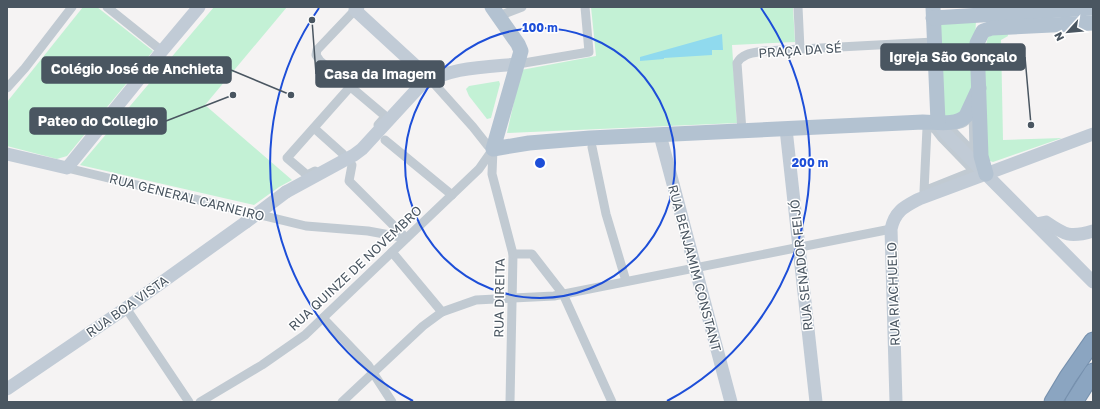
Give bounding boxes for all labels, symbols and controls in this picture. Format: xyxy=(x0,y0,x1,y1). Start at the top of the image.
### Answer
north arrow xyxy=(1048,12,1088,52)
text: 100 m xyxy=(522,20,558,35)
text: N xyxy=(1051,30,1066,43)
street label: PRAÇA DA SÉ xyxy=(758,39,842,61)
callout: Igreja São Gonçalo xyxy=(881,44,1025,70)
text: Igreja São Gonçalo xyxy=(889,48,1017,65)
callout: Colégio José de Anchieta xyxy=(42,57,231,83)
text: Colégio José de Anchieta xyxy=(51,60,223,77)
callout: Casa da Imagem xyxy=(316,61,444,87)
text: Casa da Imagem xyxy=(324,65,436,82)
callout: Pateo do Collegio xyxy=(30,108,166,134)
text: Pateo do Collegio xyxy=(38,112,158,129)
text: 200 m xyxy=(792,155,828,170)
centre of rings xyxy=(533,156,547,170)
street label: RUA GENERAL CARNEIRO xyxy=(108,170,266,224)
street label: RUA BENJAMIM CONSTANT xyxy=(665,183,725,353)
street label: RUA SENADOR FEIJÓ xyxy=(786,199,816,331)
street label: RUA QUINZE DE NOVEMBRO xyxy=(285,202,425,334)
street label: RUA RIACHUELO xyxy=(883,242,903,346)
street label: RUA DIREITA xyxy=(490,258,508,338)
street label: RUA BOA VISTA xyxy=(83,272,171,340)

